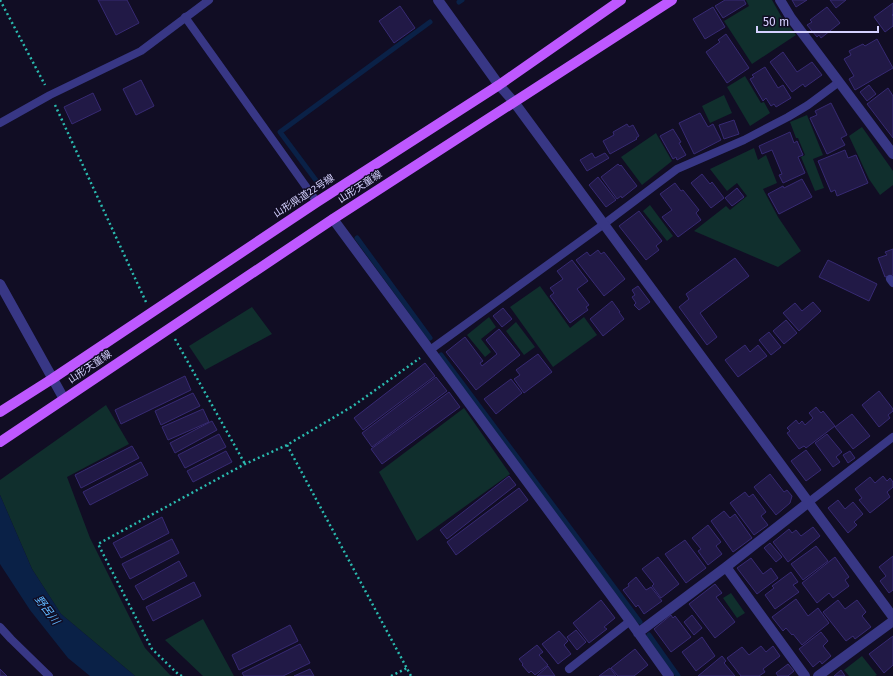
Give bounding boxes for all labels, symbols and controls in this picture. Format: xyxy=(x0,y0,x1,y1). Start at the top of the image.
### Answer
scale bar xyxy=(757,8,878,34)
text: 50 m xyxy=(763,15,789,29)
street label: 山形天童線 xyxy=(336,168,384,206)
street label: 山形県道22号線 xyxy=(271,172,337,220)
street label: 山形天童線 xyxy=(66,348,114,386)
water label: 野呂川 xyxy=(32,593,63,628)

